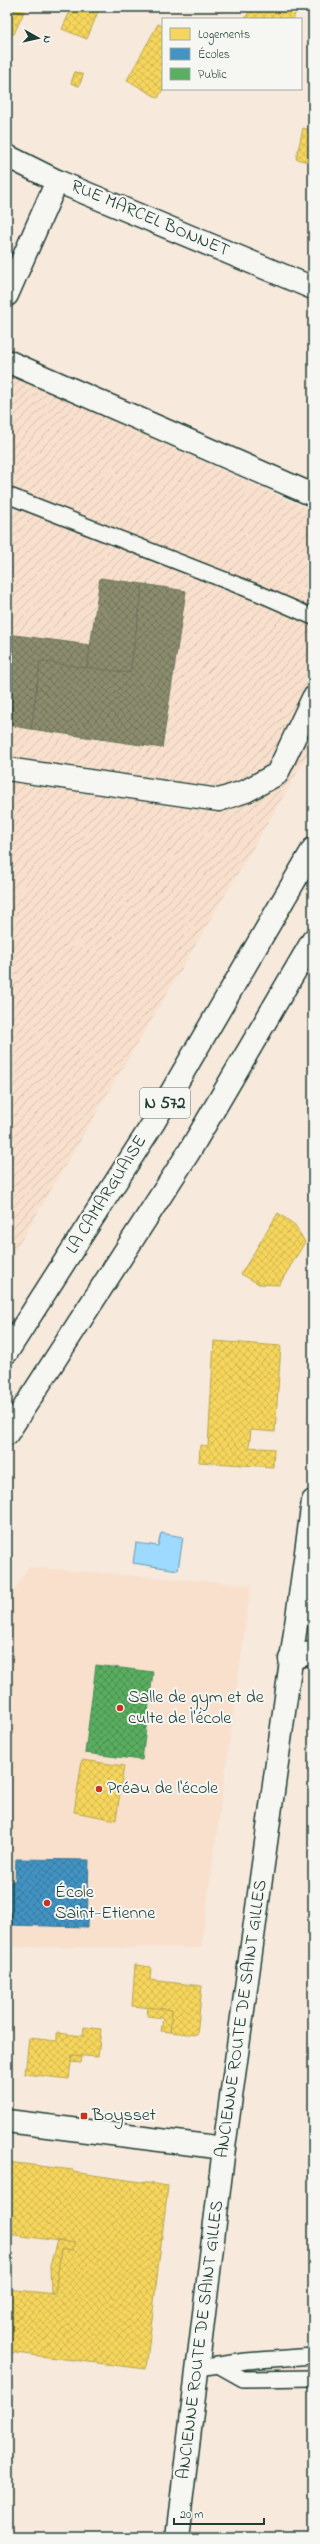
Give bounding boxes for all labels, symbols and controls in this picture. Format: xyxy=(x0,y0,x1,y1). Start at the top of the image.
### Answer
north arrow xyxy=(18,18,58,58)
legend xyxy=(162,18,302,90)
text: Logements xyxy=(198,26,250,45)
text: N xyxy=(38,34,55,44)
text: Écoles xyxy=(198,46,230,64)
text: Public xyxy=(198,66,227,84)
street label: RUE MARCEL BONNET xyxy=(67,174,233,264)
road number: N 572 xyxy=(140,1088,190,1118)
street label: LA CAMARGUAISE xyxy=(60,1130,154,1259)
place label: Salle de gym et de culte de l'école xyxy=(128,1685,265,1732)
marker: Salle de gym et de culte de l'école xyxy=(115,1703,125,1713)
place label: Préau de l'école xyxy=(107,1776,219,1802)
marker: Préau de l'école xyxy=(94,1784,104,1794)
street label: ANCIENNE ROUTE DE SAINT GILLES xyxy=(210,1878,274,2160)
place label: École Saint-Etienne xyxy=(55,1880,156,1927)
marker: École Saint-Etienne xyxy=(42,1898,52,1908)
place label: Boysset xyxy=(91,2103,156,2129)
marker: Boysset xyxy=(79,2111,89,2121)
street label: ANCIENNE ROUTE DE SAINT GILLES xyxy=(171,2199,231,2481)
scale bar xyxy=(174,2500,264,2526)
text: 20 m xyxy=(180,2506,203,2524)

